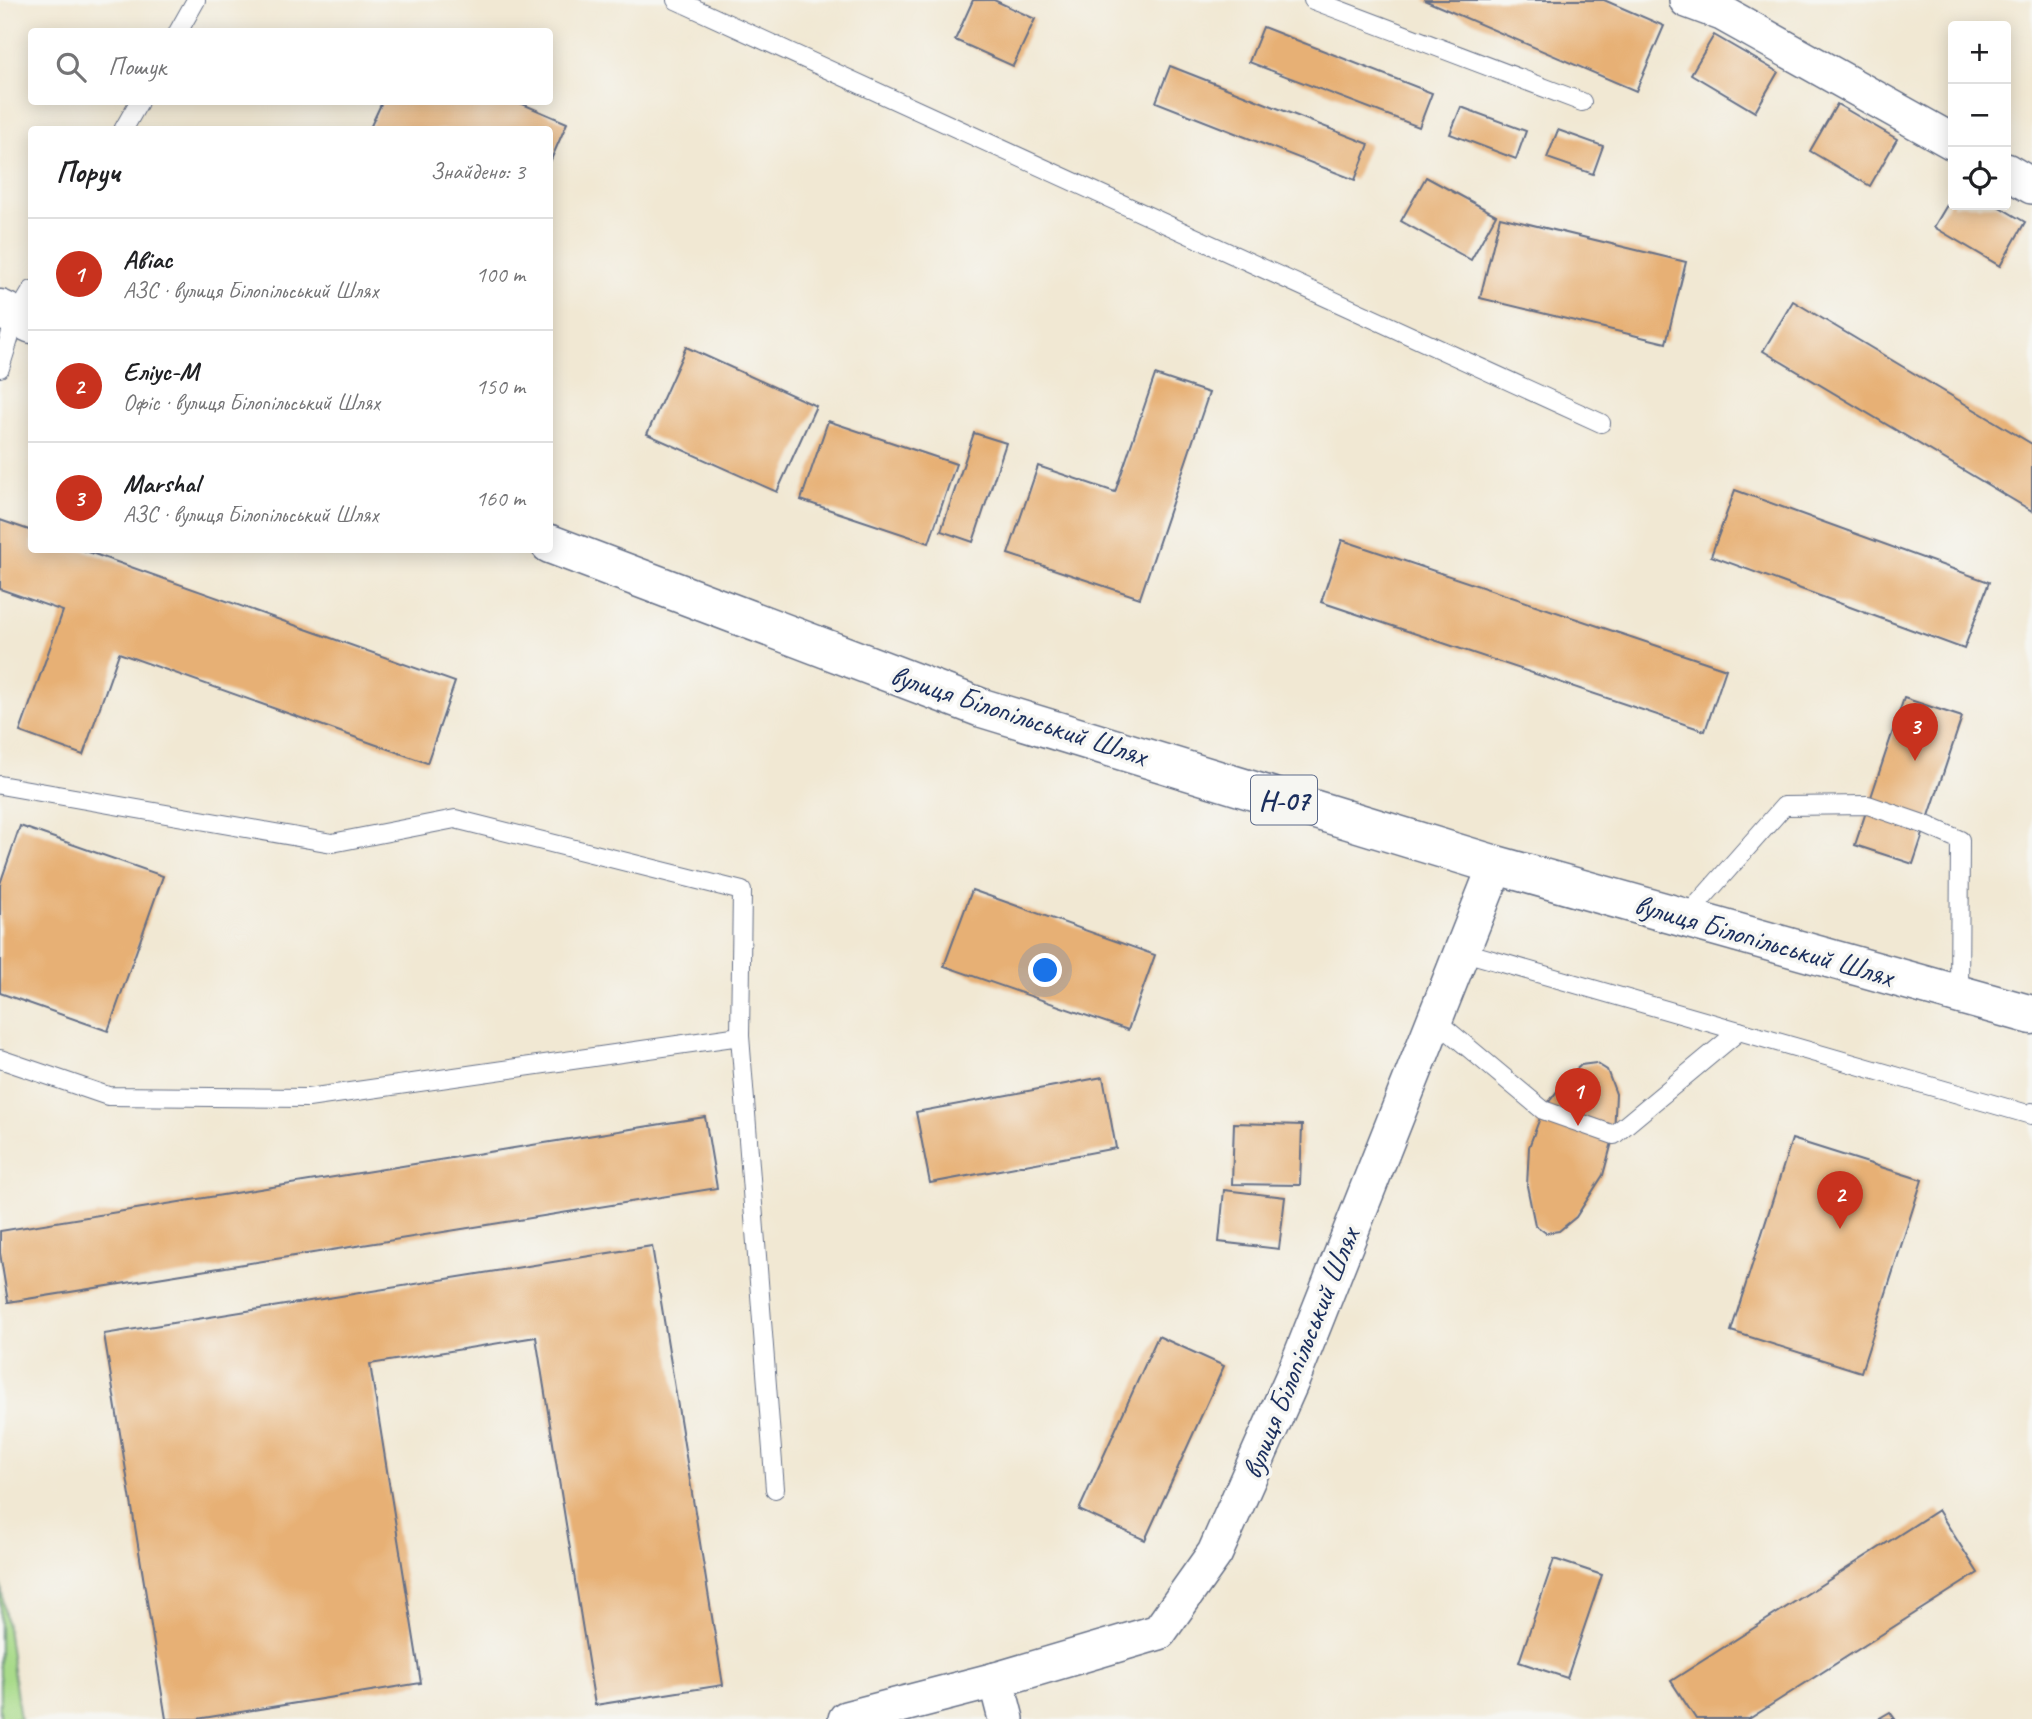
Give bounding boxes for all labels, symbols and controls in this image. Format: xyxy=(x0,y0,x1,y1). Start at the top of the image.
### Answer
map controls xyxy=(1948,21,2011,210)
button: + xyxy=(1948,21,2011,84)
search box xyxy=(28,28,553,105)
icon: search xyxy=(52,48,90,86)
text: Пошук xyxy=(108,50,166,83)
button: − xyxy=(1948,84,2011,147)
button: locate xyxy=(1948,147,2011,210)
text: Поруч xyxy=(56,153,120,191)
text: Знайдено: 3 xyxy=(430,157,525,186)
text: Авіас xyxy=(123,243,172,276)
text: 1 xyxy=(74,260,84,289)
text: 100 m xyxy=(476,260,525,289)
text: АЗС · вулиця Білопільський Шлях xyxy=(123,276,378,305)
text: Еліус-М xyxy=(123,355,198,388)
text: 2 xyxy=(74,372,84,401)
text: 150 m xyxy=(476,372,525,401)
text: Офіс · вулиця Білопільський Шлях xyxy=(123,388,380,417)
text: Marshal xyxy=(123,467,199,500)
text: 3 xyxy=(74,484,84,513)
text: 160 m xyxy=(476,484,525,513)
text: АЗС · вулиця Білопільський Шлях xyxy=(123,500,378,529)
street label: вулиця Білопільський Шлях xyxy=(886,656,1155,775)
pin: 3 xyxy=(1892,703,1938,761)
road number: Н-07 xyxy=(1251,776,1317,824)
street label: вулиця Білопільський Шлях xyxy=(1630,885,1900,996)
your location xyxy=(1028,953,1062,987)
pin: 1 xyxy=(1555,1068,1601,1126)
pin: 2 xyxy=(1817,1171,1863,1229)
street label: вулиця Білопільський Шлях xyxy=(1232,1219,1369,1484)

